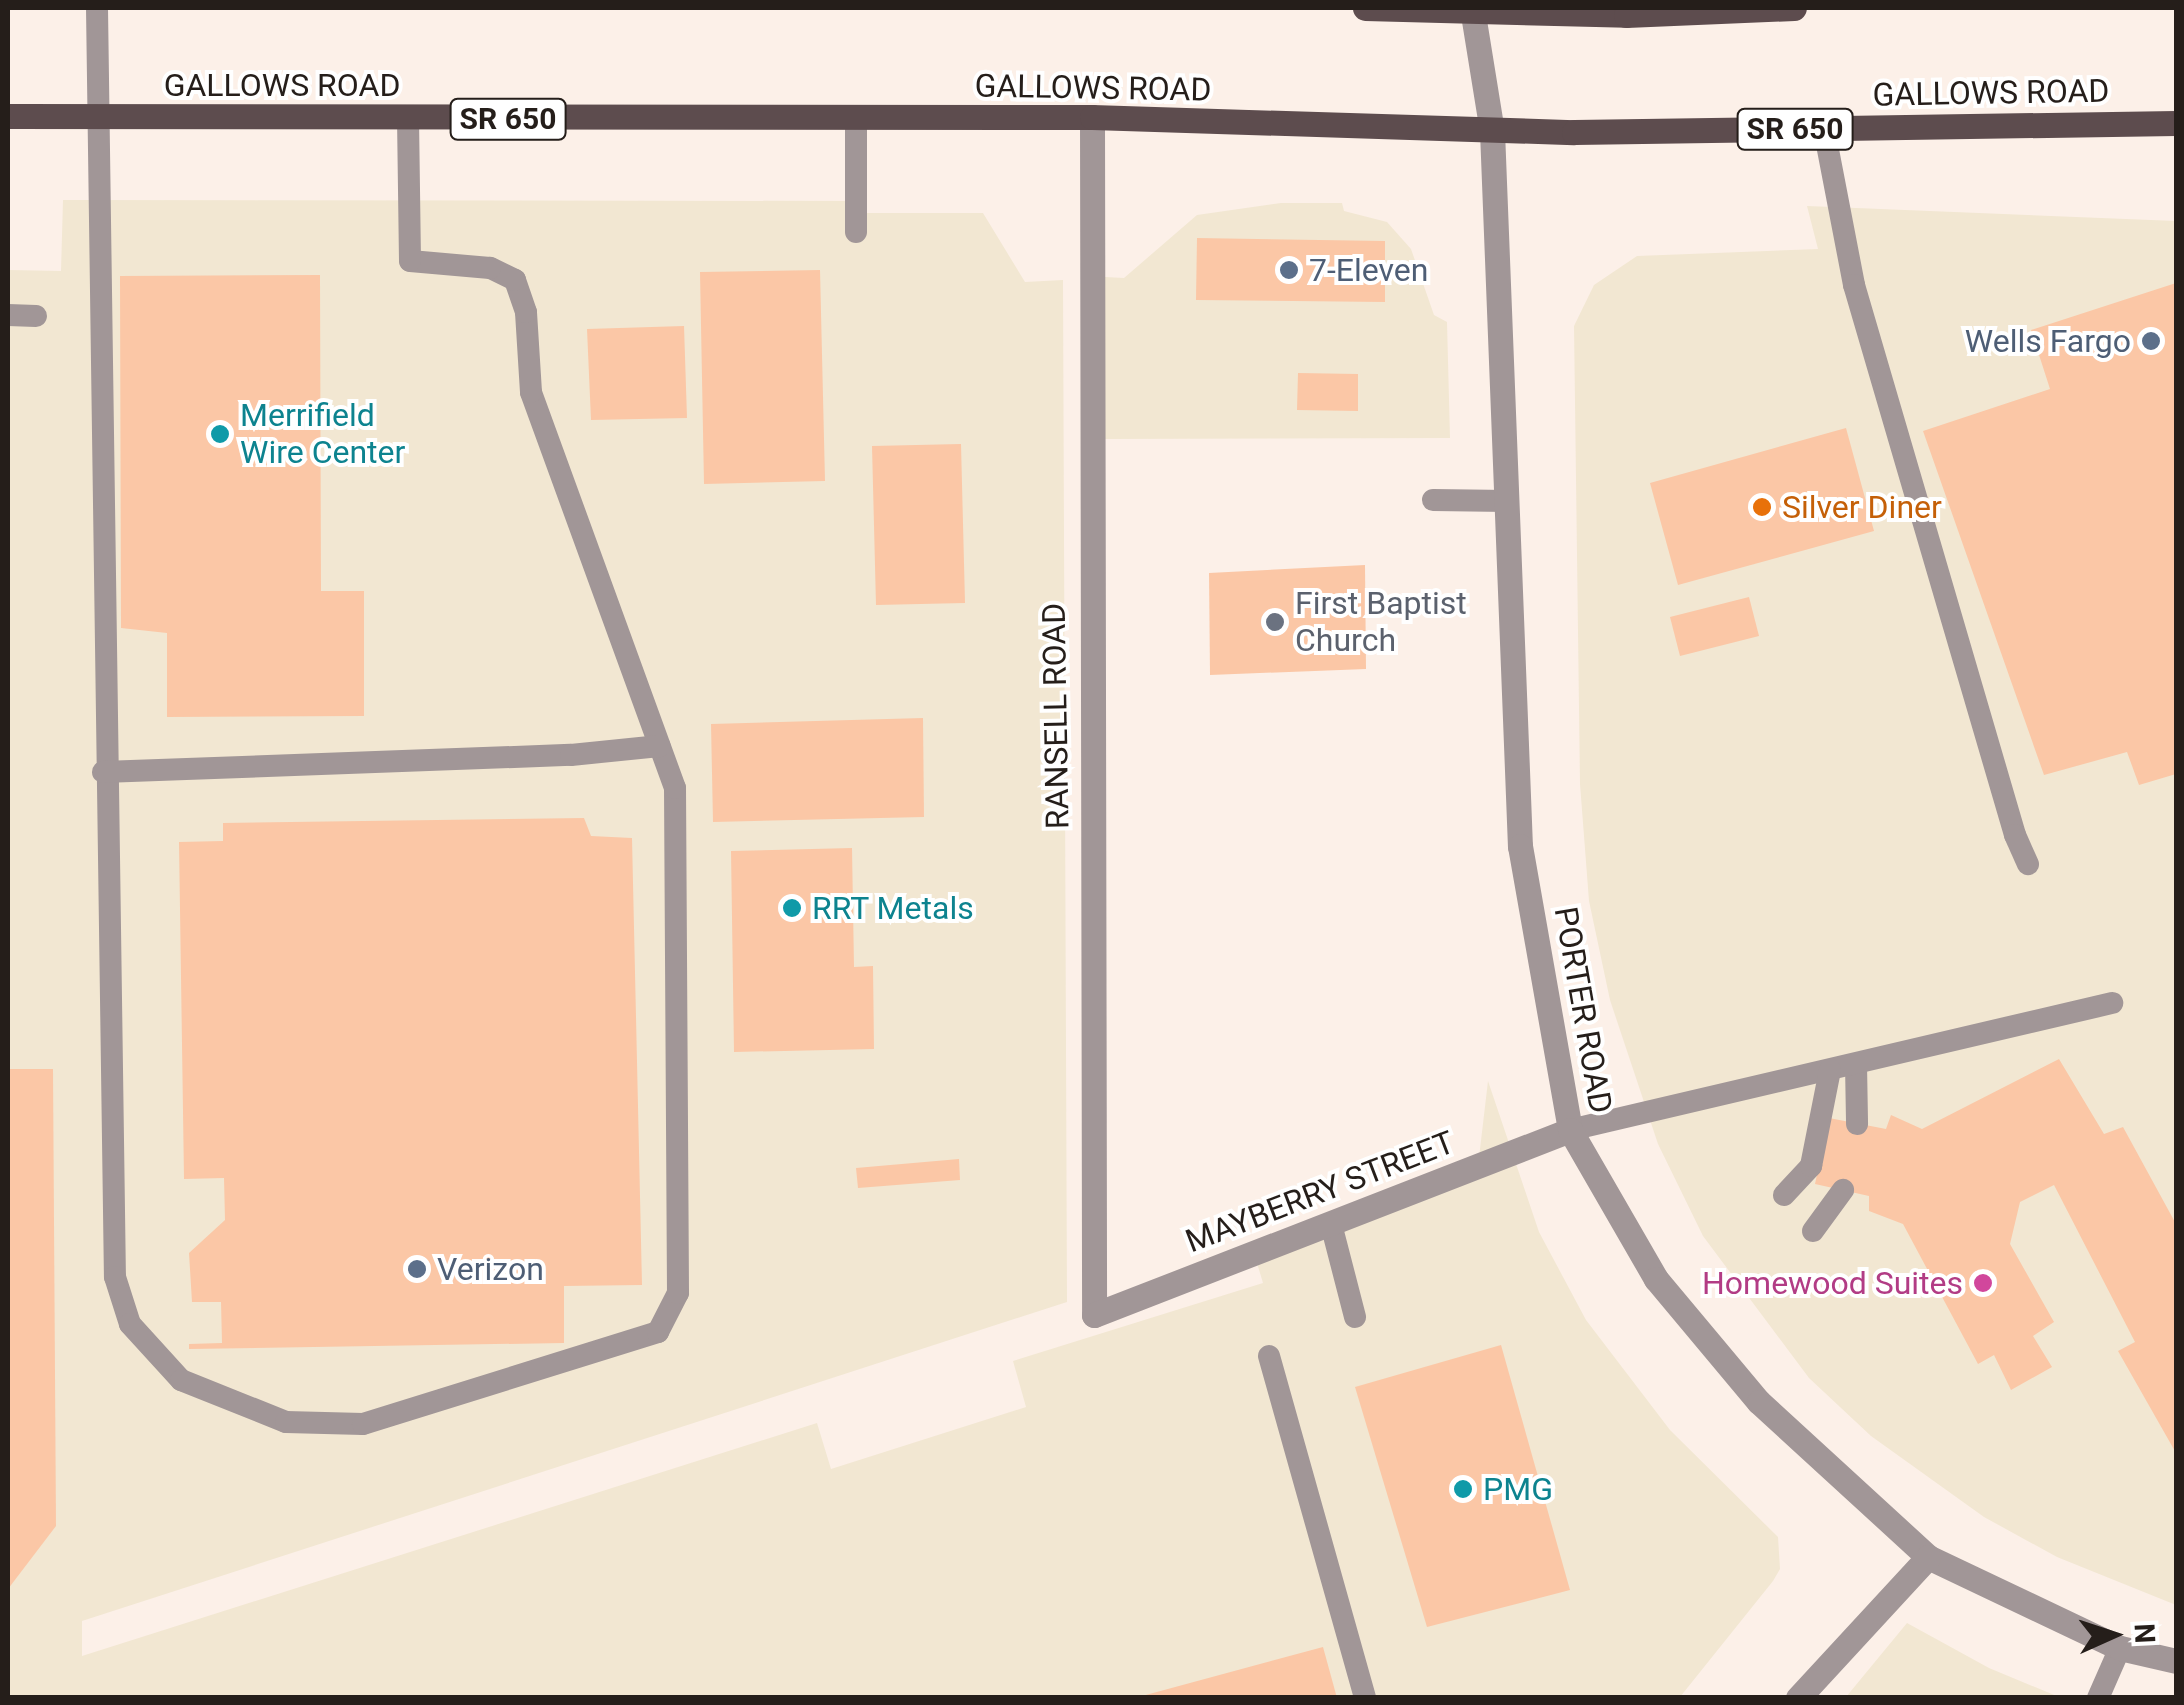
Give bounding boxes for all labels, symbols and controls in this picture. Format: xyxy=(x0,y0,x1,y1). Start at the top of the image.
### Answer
street label: GALLOWS ROAD xyxy=(164,66,400,104)
street label: GALLOWS ROAD xyxy=(974,67,1212,109)
street label: GALLOWS ROAD xyxy=(1872,72,2110,114)
road number: SR 650 xyxy=(448,94,568,144)
road number: SR 650 xyxy=(1735,104,1855,154)
place label: 7-Eleven xyxy=(1309,251,1428,289)
marker: 7-Eleven xyxy=(1278,259,1300,281)
place label: Wells Fargo xyxy=(1965,322,2131,360)
marker: Wells Fargo xyxy=(2140,330,2162,352)
place label: Merrifield Wire Center xyxy=(240,397,405,472)
marker: Merrifield Wire Center xyxy=(209,423,231,445)
place label: Silver Diner xyxy=(1782,488,1942,526)
marker: Silver Diner xyxy=(1751,496,1773,518)
place label: First Baptist Church xyxy=(1295,585,1467,660)
street label: RANSELL ROAD xyxy=(1035,603,1077,829)
marker: First Baptist Church xyxy=(1264,611,1286,633)
place label: RRT Metals xyxy=(812,889,974,927)
marker: RRT Metals xyxy=(781,897,803,919)
street label: PORTER ROAD xyxy=(1546,904,1620,1116)
street label: MAYBERRY STREET xyxy=(1180,1123,1460,1261)
place label: Verizon xyxy=(437,1250,544,1288)
marker: Verizon xyxy=(406,1258,428,1280)
place label: Homewood Suites xyxy=(1702,1264,1963,1302)
marker: Homewood Suites xyxy=(1972,1272,1994,1294)
place label: PMG xyxy=(1483,1470,1553,1508)
marker: PMG xyxy=(1452,1478,1474,1500)
north arrow xyxy=(2064,1585,2164,1685)
text: N xyxy=(2127,1623,2161,1644)

